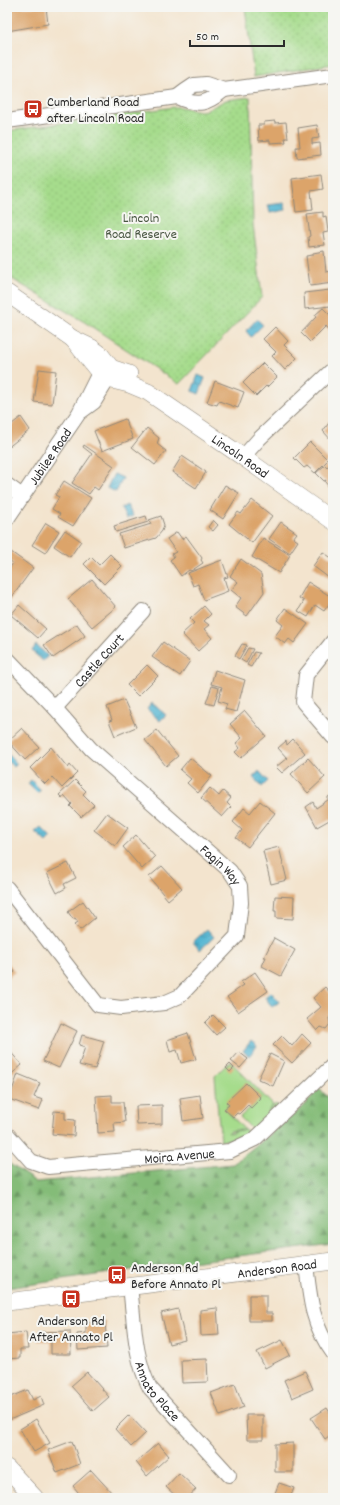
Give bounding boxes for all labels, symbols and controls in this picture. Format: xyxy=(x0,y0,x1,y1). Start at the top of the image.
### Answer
scale bar xyxy=(190,22,284,48)
text: 50 m xyxy=(196,29,219,46)
place label: Cumberland Road after Lincoln Road xyxy=(47,93,144,129)
bus stop icon: Cumberland Road after Lincoln Road xyxy=(22,98,44,120)
park label: Lincoln Road Reserve xyxy=(105,209,177,245)
street label: Jubilee Road xyxy=(25,425,78,490)
street label: Lincoln Road xyxy=(207,430,272,484)
street label: Castle Court xyxy=(70,630,130,693)
street label: Fagin Way xyxy=(195,841,245,890)
street label: Moira Avenue xyxy=(144,1144,215,1170)
street label: Anderson Road xyxy=(236,1255,318,1285)
place label: Anderson Rd Before Annato Pl xyxy=(131,1259,222,1295)
bus stop icon: Anderson Rd Before Annato Pl xyxy=(106,1264,128,1286)
bus stop icon: Anderson Rd After Annato Pl xyxy=(60,1288,82,1310)
place label: Anderson Rd After Annato Pl xyxy=(29,1312,114,1348)
street label: Annato Place xyxy=(128,1359,184,1427)

